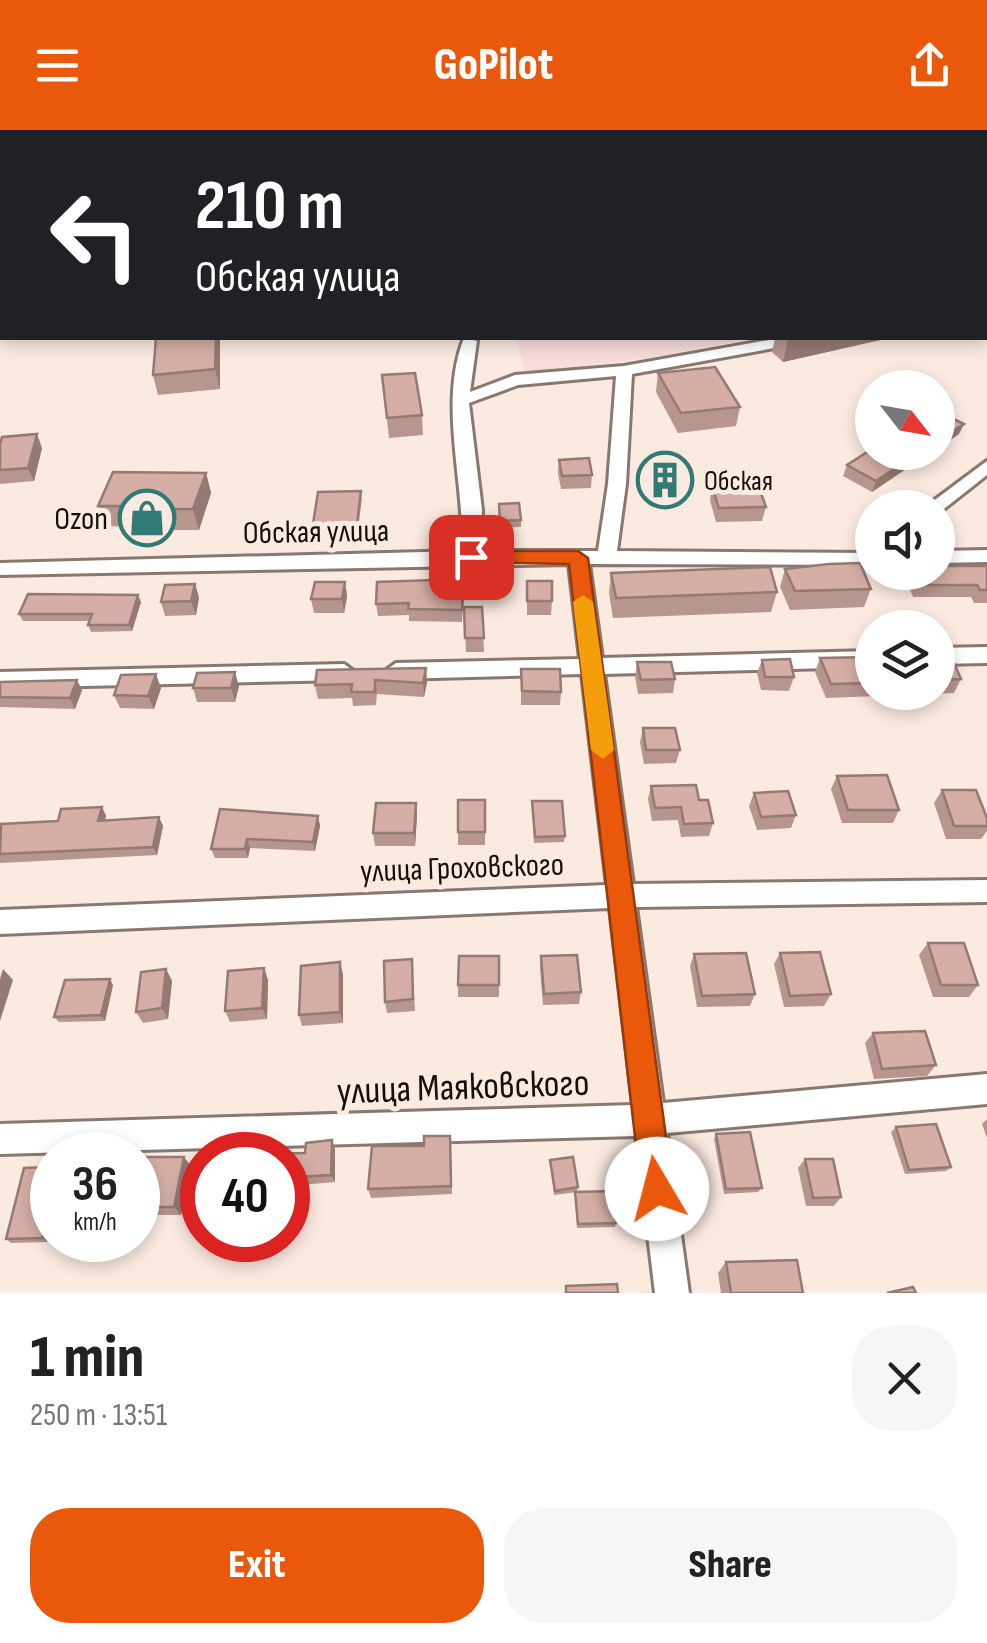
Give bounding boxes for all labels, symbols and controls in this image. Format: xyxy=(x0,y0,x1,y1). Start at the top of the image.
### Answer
icon: menu xyxy=(30,38,85,93)
text: GoPilot xyxy=(434,38,553,93)
icon: share xyxy=(902,38,957,93)
text: 210 m xyxy=(195,165,344,249)
icon: left xyxy=(30,170,160,300)
text: Обская улица xyxy=(195,250,401,305)
north arrow xyxy=(855,370,955,470)
map controls xyxy=(855,370,955,710)
building icon: Обская xyxy=(635,450,695,510)
place label: Обская xyxy=(704,465,773,498)
shop icon: Ozon xyxy=(117,488,177,548)
button: sound xyxy=(855,490,955,590)
place label: Ozon xyxy=(54,500,108,539)
street label: Обская улица xyxy=(243,512,389,553)
pin xyxy=(429,515,514,600)
icon: arrive xyxy=(444,530,499,585)
button: layers xyxy=(855,610,955,710)
street label: улица Гроховского xyxy=(359,845,565,892)
street label: улица Маяковского xyxy=(336,1061,590,1114)
speed limit sign: 40 xyxy=(180,1132,310,1262)
position arrow xyxy=(605,1137,709,1241)
text: 36 xyxy=(72,1155,118,1215)
text: km/h xyxy=(73,1207,117,1238)
text: 1 min xyxy=(30,1322,144,1394)
button: close xyxy=(852,1326,957,1431)
text: 250 m · 13:51 xyxy=(30,1396,167,1435)
button: Exit xyxy=(30,1508,484,1623)
button: Share xyxy=(504,1508,957,1623)

